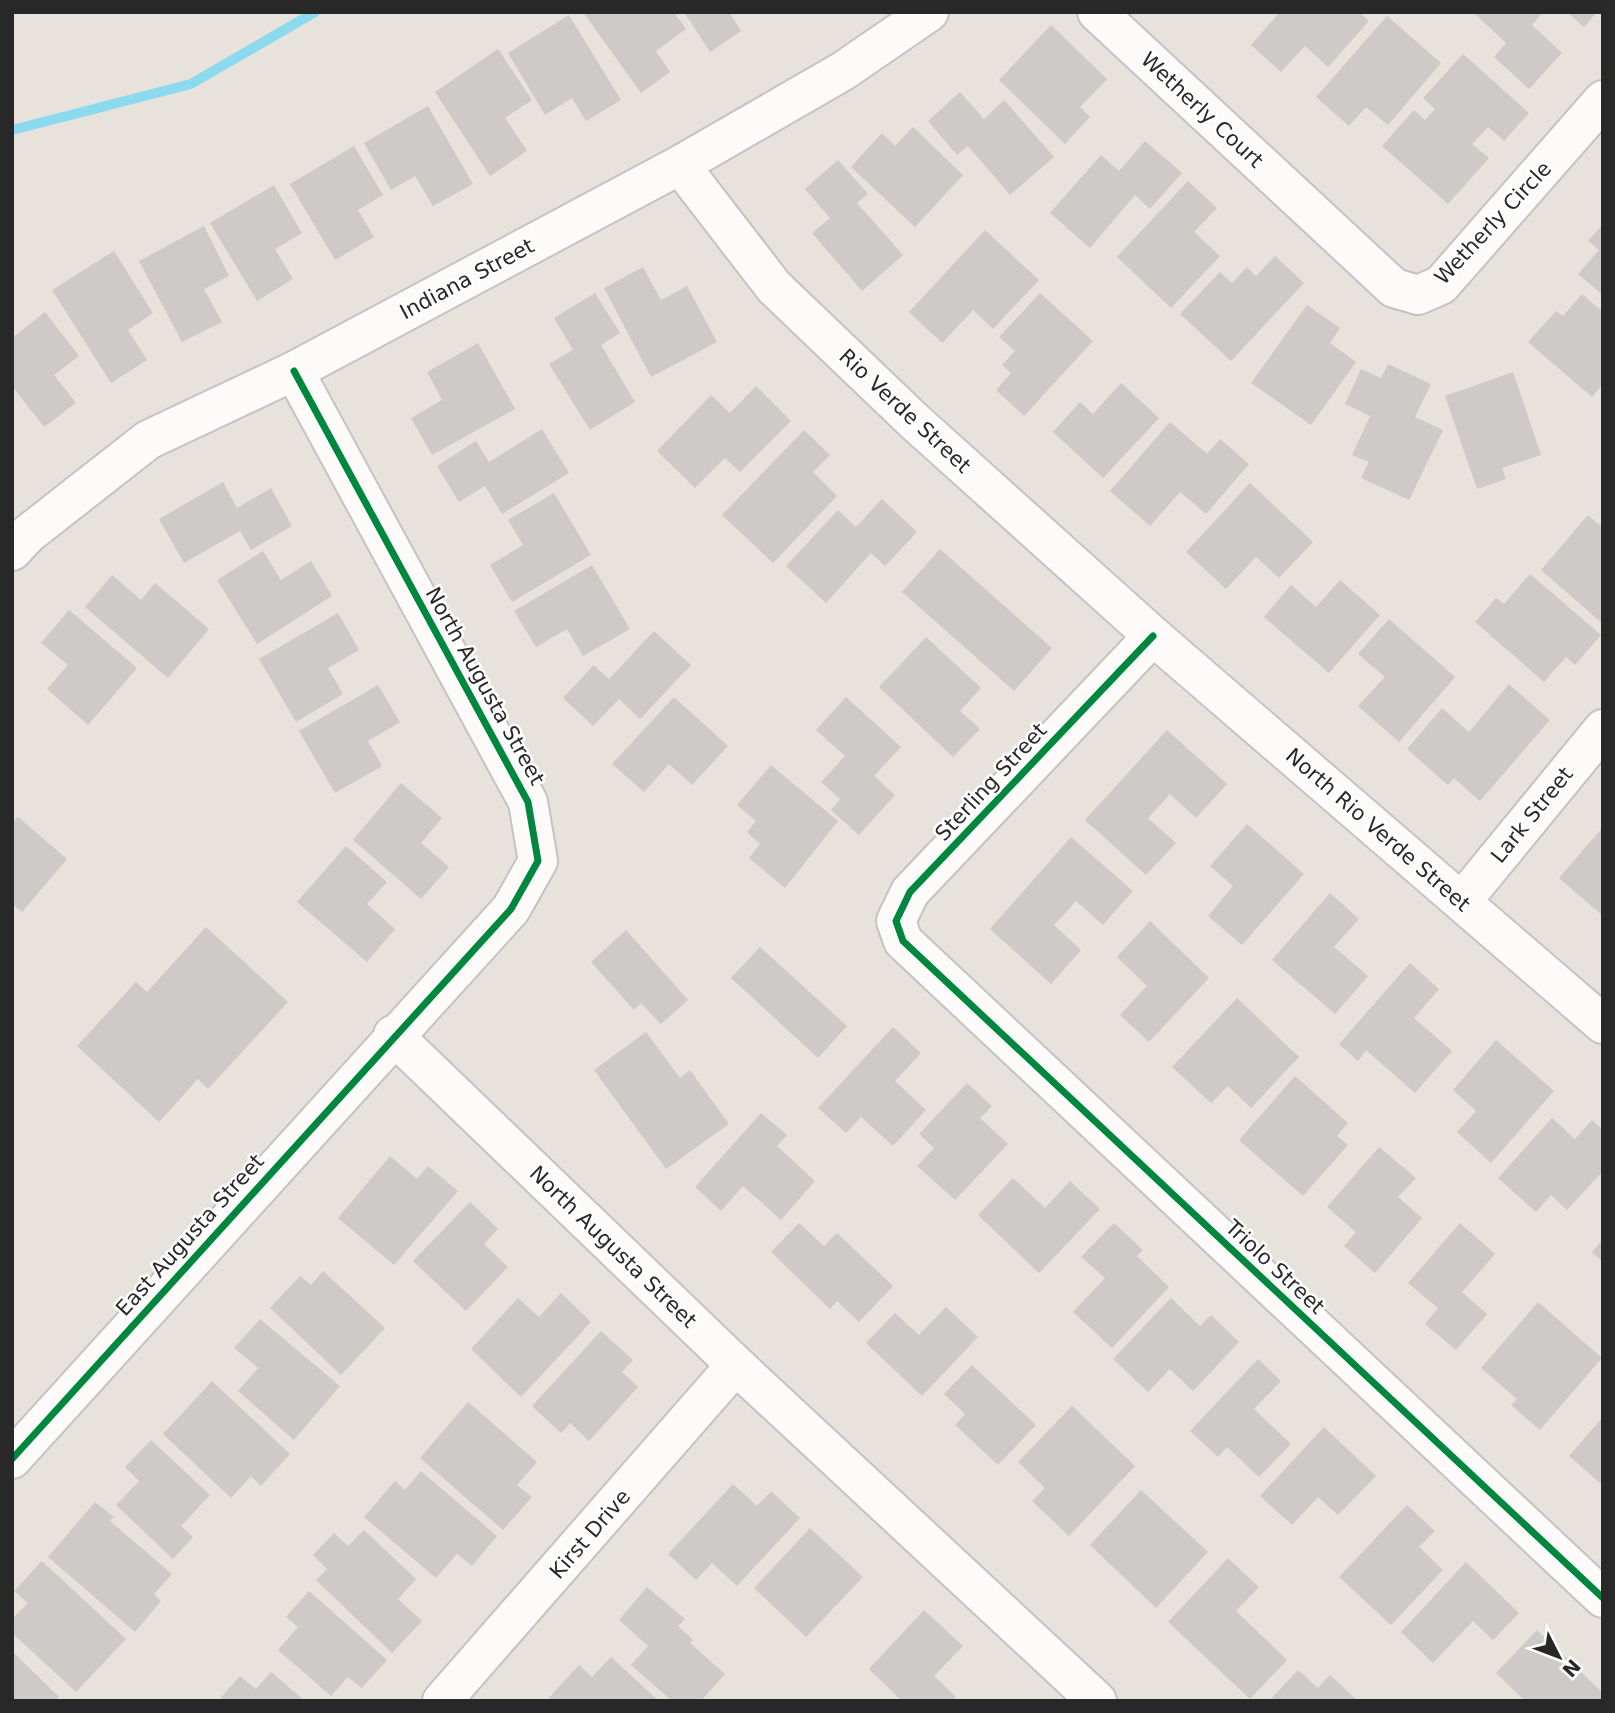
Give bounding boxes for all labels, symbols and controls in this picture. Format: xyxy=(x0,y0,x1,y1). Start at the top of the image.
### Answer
street label: Wetherly Court xyxy=(1136,47,1268,173)
street label: Wetherly Circle xyxy=(1430,157,1556,289)
street label: Indiana Street xyxy=(396,234,538,324)
street label: Rio Verde Street xyxy=(834,344,976,478)
street label: North Augusta Street xyxy=(421,583,549,789)
street label: Sterling Street xyxy=(930,718,1052,846)
street label: North Rio Verde Street xyxy=(1281,744,1475,916)
street label: Lark Street xyxy=(1486,762,1578,868)
street label: East Augusta Street xyxy=(111,1149,269,1321)
street label: North Augusta Street xyxy=(525,1161,701,1333)
street label: Triolo Street xyxy=(1220,1214,1329,1319)
street label: Kirst Drive xyxy=(545,1485,635,1583)
north arrow xyxy=(1524,1622,1594,1692)
text: N xyxy=(1558,1655,1585,1682)

